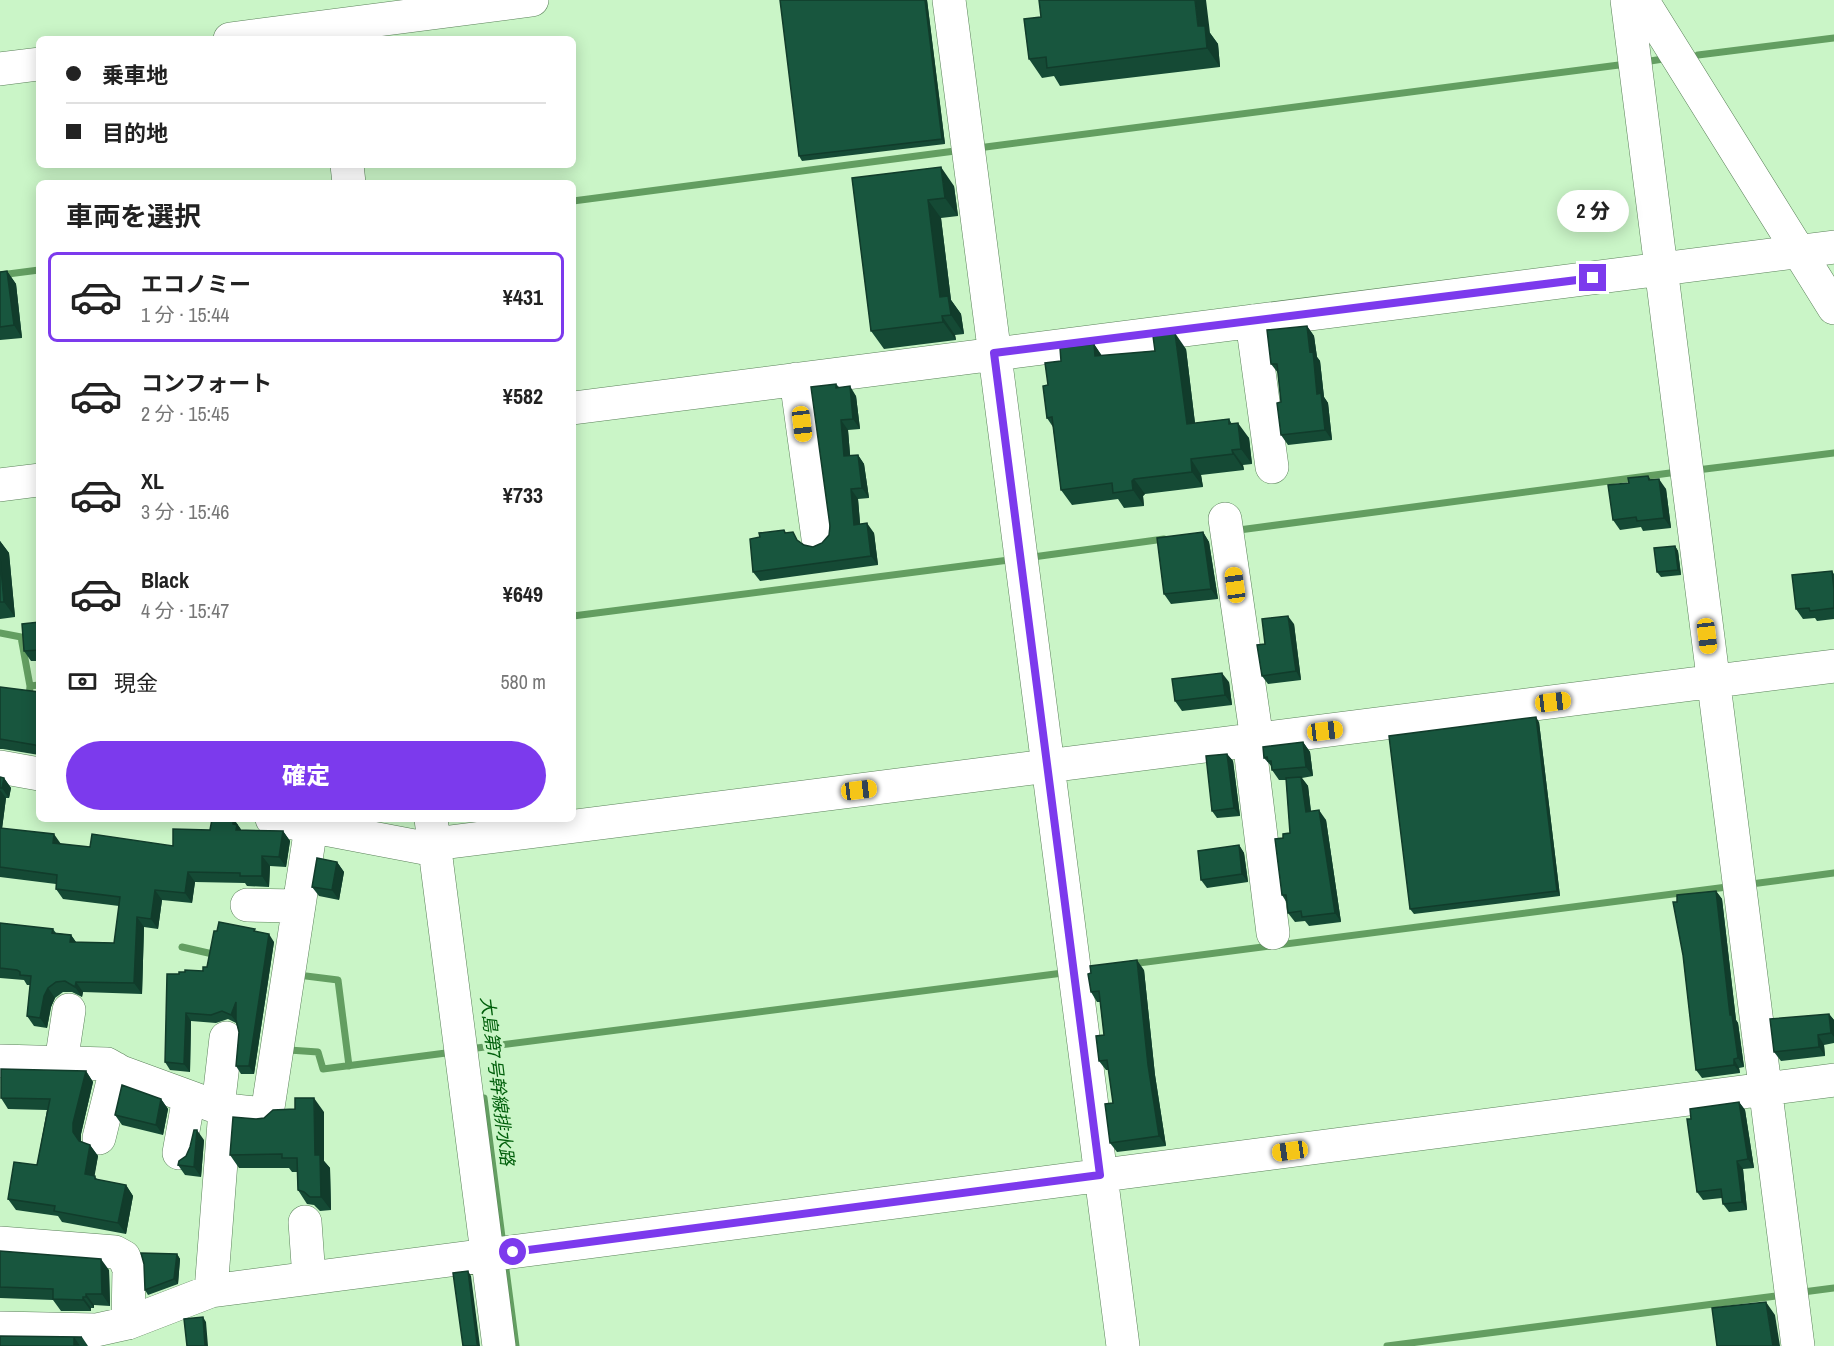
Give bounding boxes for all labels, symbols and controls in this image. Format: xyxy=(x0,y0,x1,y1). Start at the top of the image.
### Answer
text: 乗車地 xyxy=(102,60,168,90)
text: 目的地 xyxy=(102,118,168,148)
callout: 2 分 xyxy=(1557,191,1629,233)
text: 2 分 xyxy=(1576,197,1610,224)
text: 車両を選択 xyxy=(66,198,201,234)
route end xyxy=(1579,264,1606,291)
text: エコノミー xyxy=(141,269,251,299)
icon: car xyxy=(69,270,123,324)
text: ¥431 xyxy=(503,282,543,312)
text: 1 分 · 15:44 xyxy=(141,301,229,328)
text: コンフォート xyxy=(141,368,272,398)
icon: car xyxy=(69,369,123,423)
text: ¥582 xyxy=(503,381,543,411)
text: 2 分 · 15:45 xyxy=(141,400,229,427)
car xyxy=(791,405,813,443)
text: XL xyxy=(141,466,164,496)
icon: car xyxy=(69,468,123,522)
text: ¥733 xyxy=(503,480,543,510)
text: 3 分 · 15:46 xyxy=(141,498,229,525)
text: Black xyxy=(141,565,189,595)
car xyxy=(1224,566,1246,604)
icon: car xyxy=(69,567,123,621)
text: ¥649 xyxy=(503,579,543,609)
text: 4 分 · 15:47 xyxy=(141,597,229,624)
car xyxy=(1696,617,1718,655)
icon: cash xyxy=(66,665,99,698)
text: 現金 xyxy=(114,668,158,698)
text: 580 m xyxy=(500,668,546,695)
car xyxy=(1534,691,1572,713)
car xyxy=(1306,720,1344,742)
button: 確定 xyxy=(66,741,546,810)
car xyxy=(840,779,878,801)
water label: 大島第7号幹線排水路 xyxy=(475,995,521,1169)
car xyxy=(1271,1140,1309,1162)
route start xyxy=(499,1238,526,1265)

